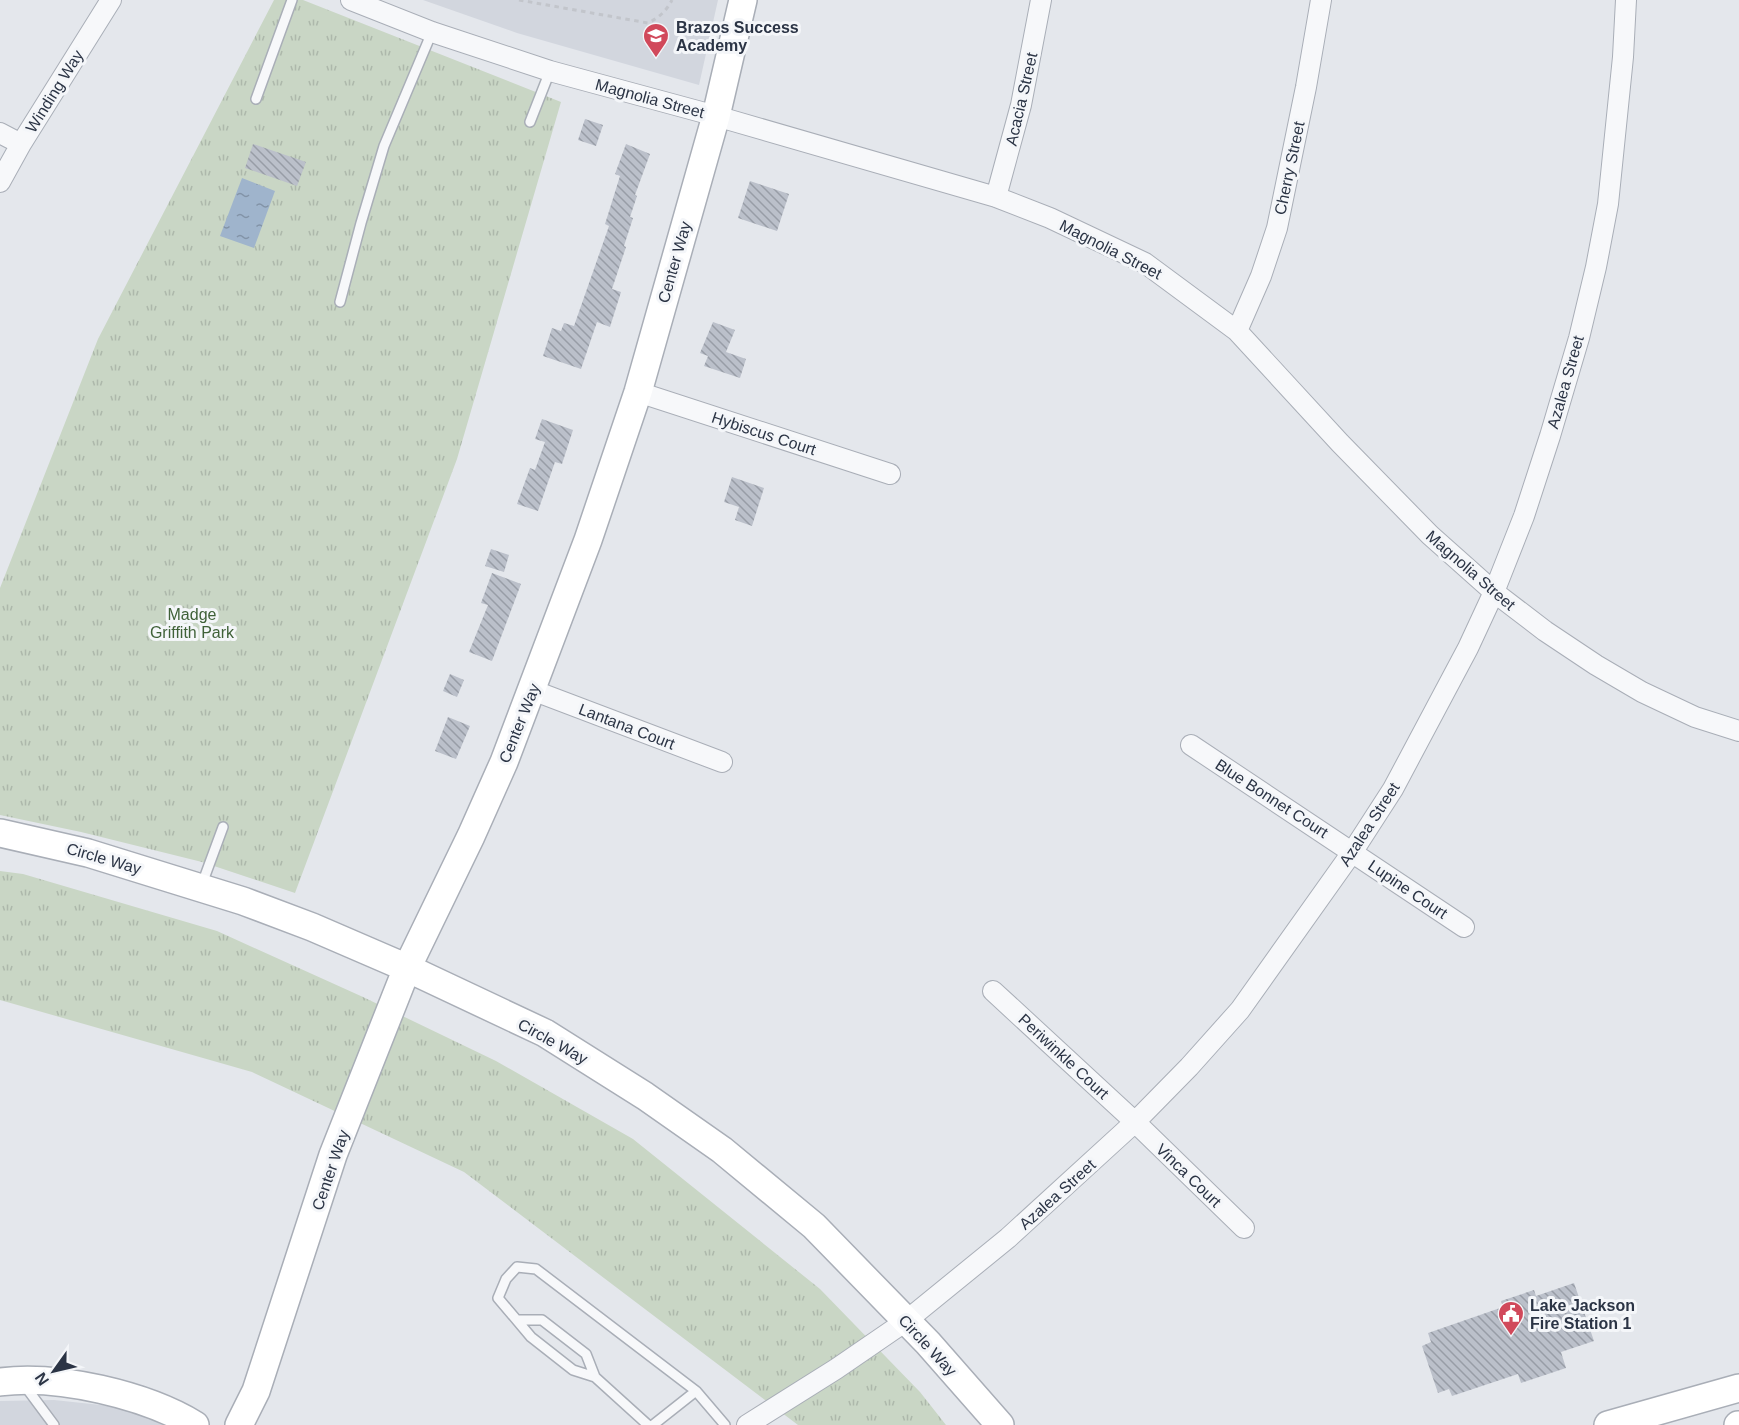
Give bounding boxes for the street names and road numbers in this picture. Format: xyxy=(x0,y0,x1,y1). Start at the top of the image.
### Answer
street label: Winding Way xyxy=(22,47,86,135)
street label: Acacia Street xyxy=(1003,50,1041,147)
street label: Magnolia Street xyxy=(594,76,707,121)
street label: Cherry Street xyxy=(1271,119,1308,216)
street label: Magnolia Street xyxy=(1057,216,1165,283)
street label: Center Way xyxy=(655,219,694,305)
street label: Azalea Street xyxy=(1544,333,1587,431)
street label: Hybiscus Court xyxy=(710,409,819,458)
street label: Magnolia Street xyxy=(1423,527,1519,614)
street label: Center Way xyxy=(496,681,543,765)
street label: Lantana Court xyxy=(576,700,678,753)
street label: Blue Bonnet Court xyxy=(1212,756,1332,841)
street label: Azalea Street xyxy=(1336,779,1403,869)
street label: Circle Way xyxy=(65,840,143,877)
street label: Lupine Court xyxy=(1365,857,1451,922)
street label: Periwinkle Court xyxy=(1015,1010,1112,1103)
street label: Circle Way xyxy=(515,1015,590,1067)
street label: Center Way xyxy=(309,1128,352,1213)
street label: Vinca Court xyxy=(1153,1140,1225,1211)
street label: Azalea Street xyxy=(1016,1156,1099,1233)
street label: Circle Way xyxy=(895,1311,960,1379)

